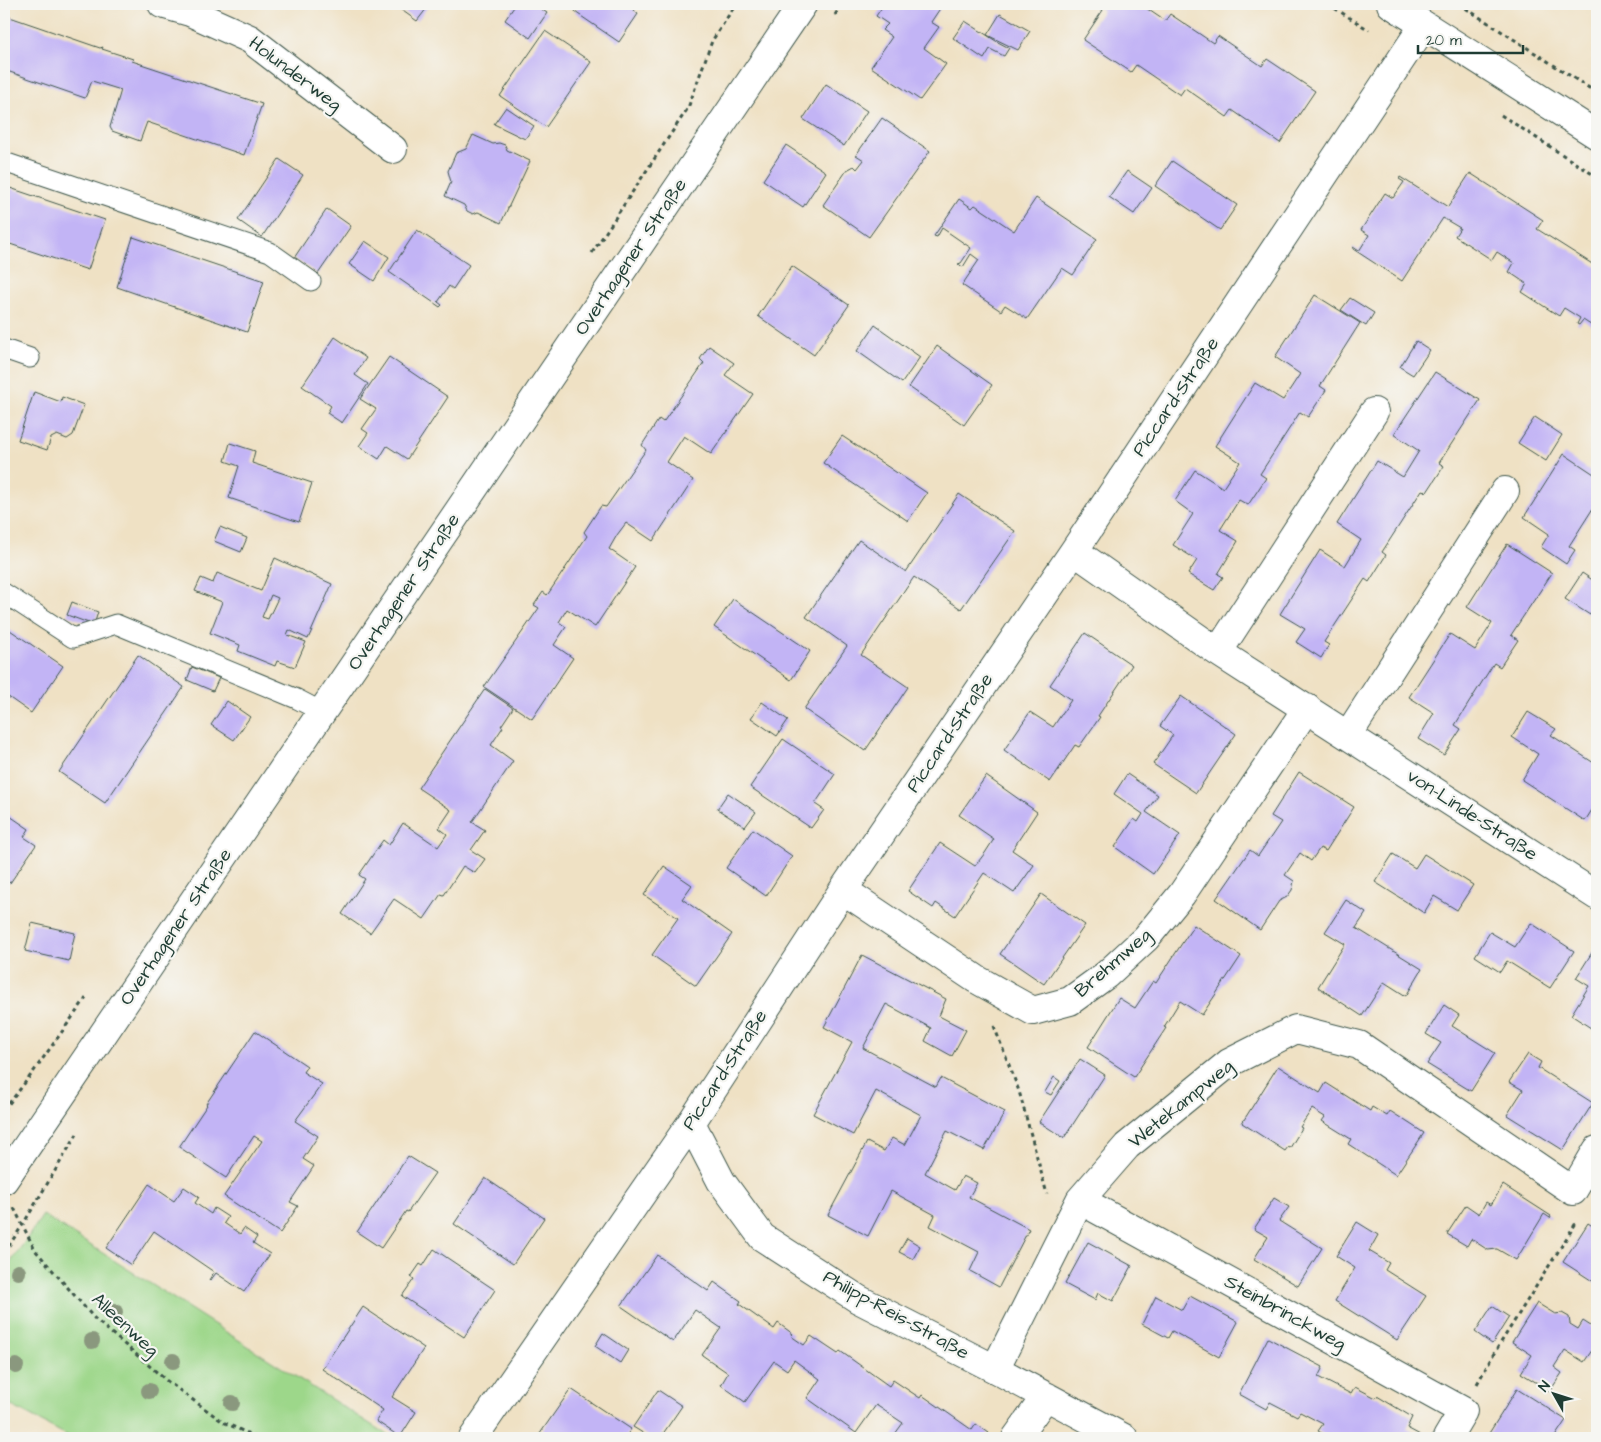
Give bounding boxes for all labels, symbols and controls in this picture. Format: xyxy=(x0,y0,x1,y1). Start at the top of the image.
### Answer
scale bar xyxy=(1418,22,1524,54)
street label: Holunderweg xyxy=(242,30,347,119)
text: 20 m xyxy=(1426,30,1462,51)
street label: Overhagener Straße xyxy=(568,173,695,341)
street label: Piccard-Straße xyxy=(1126,332,1226,462)
street label: Overhagener Straße xyxy=(341,508,468,676)
street label: Piccard-Straße xyxy=(900,668,1000,798)
street label: von-Linde-Straße xyxy=(1401,762,1543,868)
street label: Overhagener Straße xyxy=(113,843,240,1011)
street label: Brehmweg xyxy=(1069,922,1158,1005)
street label: Piccard-Straße xyxy=(676,1004,774,1136)
street label: Wetekampweg xyxy=(1123,1053,1240,1156)
street label: Philipp-Reis-Straße xyxy=(818,1264,974,1366)
street label: Steinbrinckweg xyxy=(1219,1268,1351,1359)
street label: Alleenweg xyxy=(85,1287,165,1364)
north arrow xyxy=(1528,1370,1578,1420)
text: N xyxy=(1534,1377,1555,1396)

